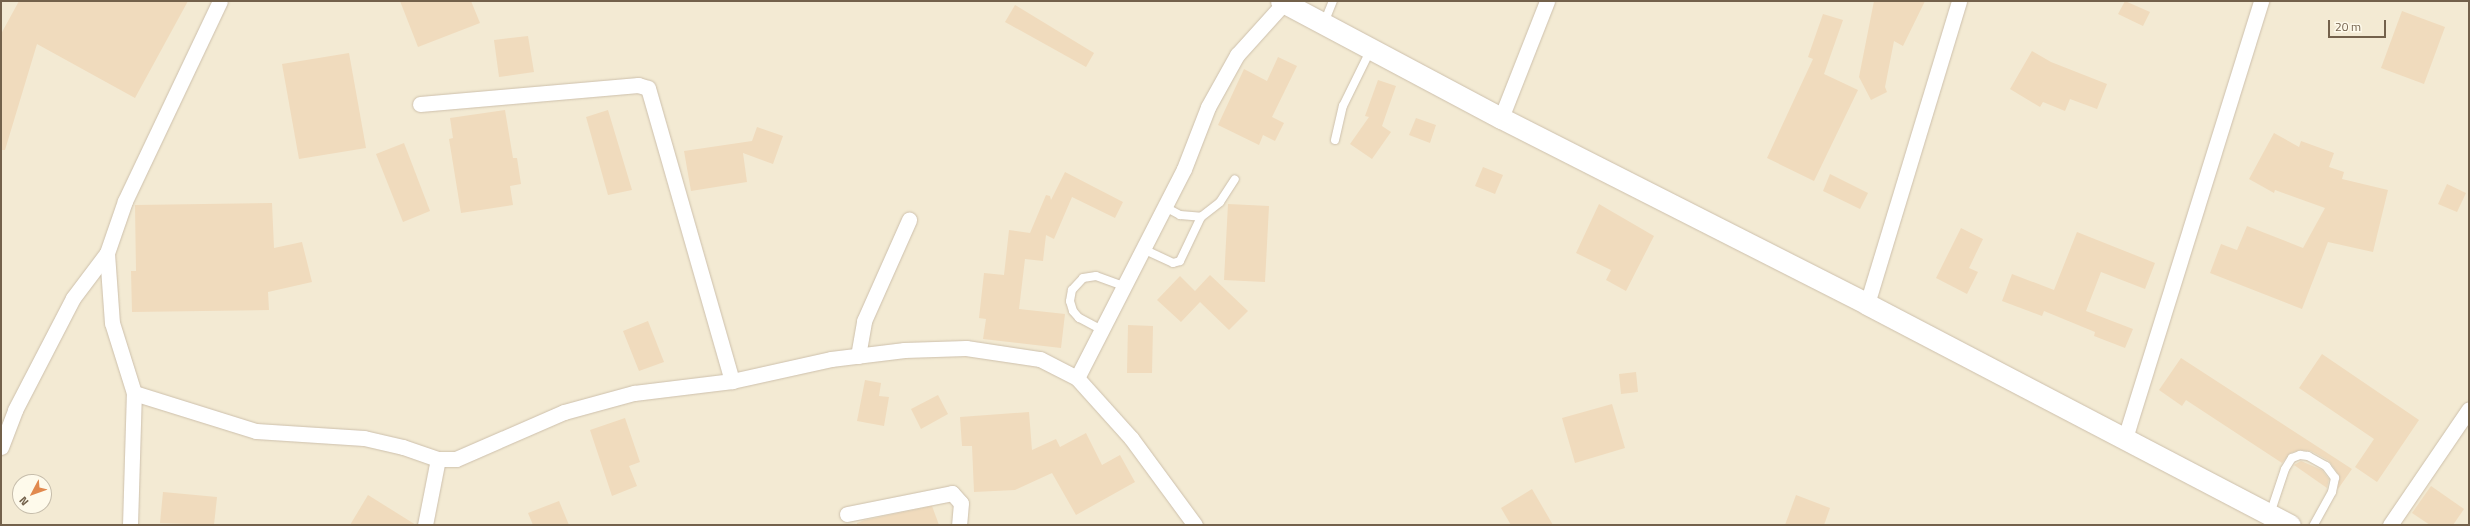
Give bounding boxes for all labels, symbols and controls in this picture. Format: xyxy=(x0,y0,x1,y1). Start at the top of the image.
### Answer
scale bar xyxy=(2330,12,2388,38)
text: 20 m xyxy=(2335,17,2361,36)
north arrow xyxy=(12,474,52,514)
text: N xyxy=(15,493,32,509)

